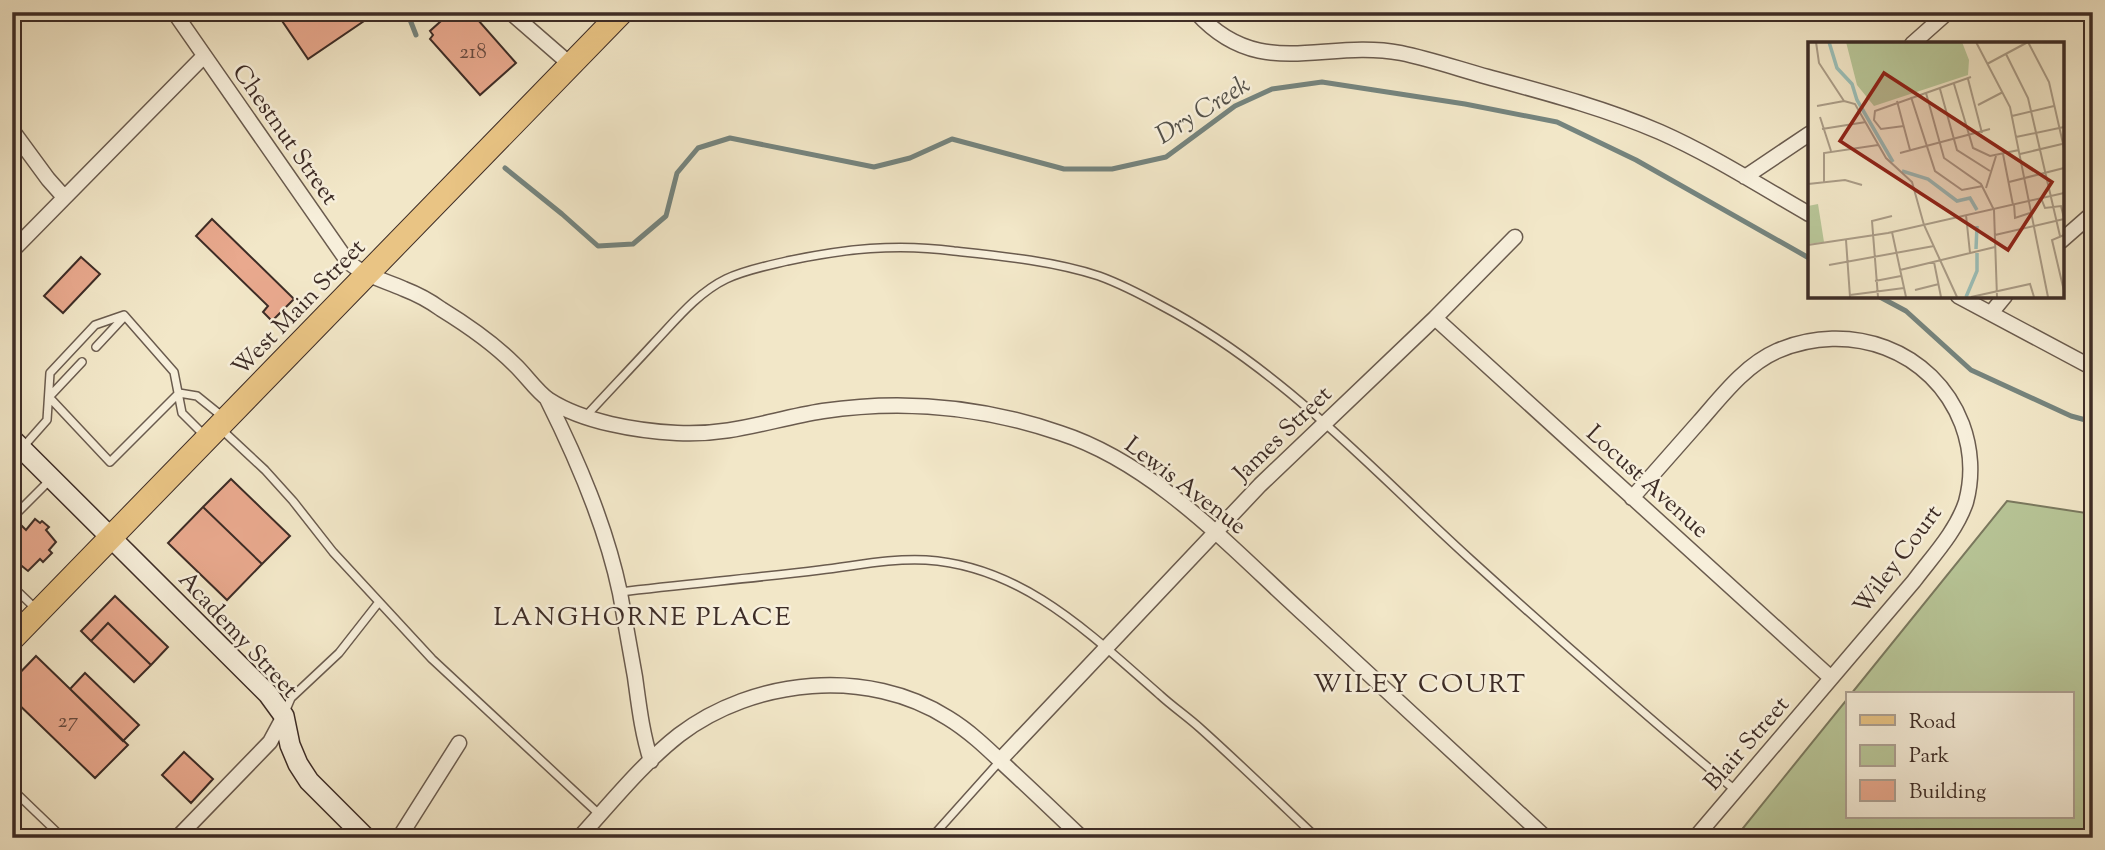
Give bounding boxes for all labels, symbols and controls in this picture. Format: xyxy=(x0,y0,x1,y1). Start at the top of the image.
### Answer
house number: 218 xyxy=(459,38,487,68)
inset map xyxy=(1808,42,2063,298)
street label: Chestnut Street xyxy=(223,58,346,213)
water label: Dry Creek xyxy=(1149,67,1258,155)
street label: West Main Street xyxy=(225,232,374,385)
street label: James Street xyxy=(1225,379,1340,492)
street label: Locust Avenue xyxy=(1578,418,1716,547)
street label: Lewis Avenue xyxy=(1117,429,1253,544)
street label: Wiley Court xyxy=(1846,498,1951,622)
street label: Academy Street xyxy=(170,564,305,706)
district label: LANGHORNE PLACE xyxy=(493,600,793,637)
district label: WILEY COURT xyxy=(1313,667,1527,704)
street label: Blair Street xyxy=(1697,690,1798,799)
legend xyxy=(1846,692,2074,818)
house number: 27 xyxy=(58,707,79,737)
text: Road xyxy=(1909,708,1956,738)
text: Park xyxy=(1909,742,1950,772)
text: Building xyxy=(1909,778,1986,808)

